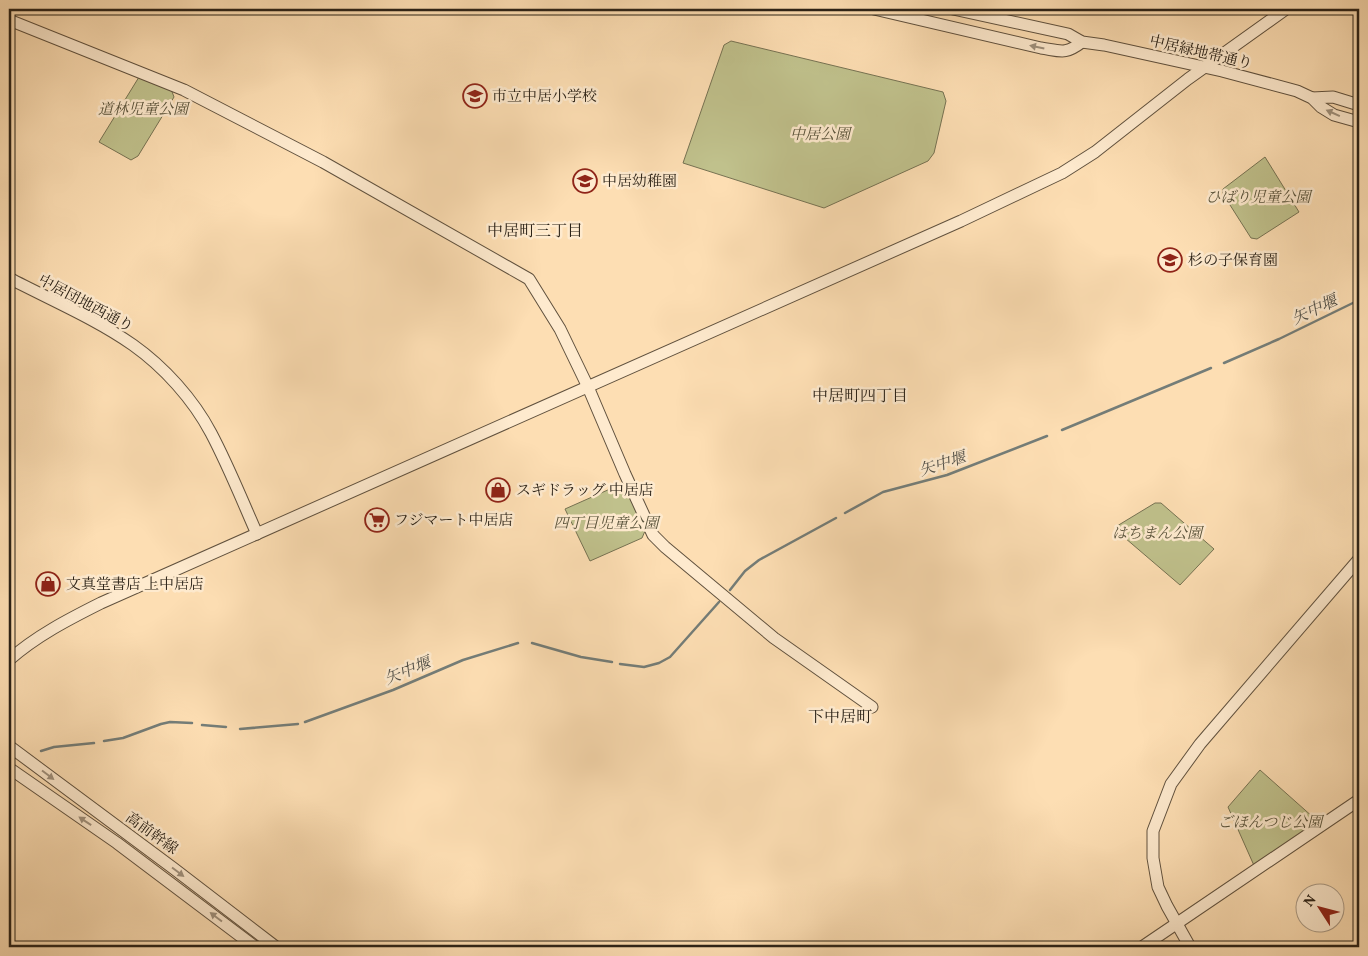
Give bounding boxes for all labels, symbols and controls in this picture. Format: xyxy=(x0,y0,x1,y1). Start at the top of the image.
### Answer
street label: 中居緑地帯通り xyxy=(1147,31,1254,76)
one-way arrow xyxy=(1029,43,1044,51)
school or university icon: 市立中居小学校 xyxy=(462,83,488,109)
place label: 市立中居小学校 xyxy=(492,87,597,108)
park label: 道林児童公園 xyxy=(98,100,191,121)
one-way arrow xyxy=(1326,109,1340,117)
park label: 中居公園 xyxy=(790,125,853,146)
school or university icon: 中居幼稚園 xyxy=(572,168,598,194)
place label: 中居幼稚園 xyxy=(602,172,677,193)
park label: ひばり児童公園 xyxy=(1205,188,1313,209)
district label: 中居町三丁目 xyxy=(487,221,583,243)
school or university icon: 杉の子保育園 xyxy=(1157,247,1183,273)
place label: 杉の子保育園 xyxy=(1188,251,1278,272)
street label: 中居団地西通り xyxy=(34,270,137,338)
water label: 矢中堰 xyxy=(1288,289,1344,331)
district label: 中居町四丁目 xyxy=(812,386,908,408)
water label: 矢中堰 xyxy=(916,446,972,483)
shop icon: スギドラッグ 中居店 xyxy=(485,477,511,503)
place label: スギドラッグ 中居店 xyxy=(516,481,654,502)
supermarket icon: フジマート中居店 xyxy=(364,507,390,533)
place label: フジマート中居店 xyxy=(394,511,513,532)
park label: 四丁目児童公園 xyxy=(553,514,661,535)
park label: はちまん公園 xyxy=(1112,524,1205,545)
shop icon: 文真堂書店 上中居店 xyxy=(35,571,61,597)
place label: 文真堂書店 上中居店 xyxy=(66,575,204,596)
water label: 矢中堰 xyxy=(381,652,437,691)
district label: 下中居町 xyxy=(808,707,872,729)
one-way arrow xyxy=(41,770,55,780)
street label: 高前幹線 xyxy=(121,808,182,860)
park label: ごほんつじ公園 xyxy=(1218,813,1325,834)
one-way arrow xyxy=(78,816,92,826)
one-way arrow xyxy=(172,866,185,877)
north arrow xyxy=(1296,884,1346,934)
text: N xyxy=(1300,892,1321,911)
one-way arrow xyxy=(209,912,223,922)

